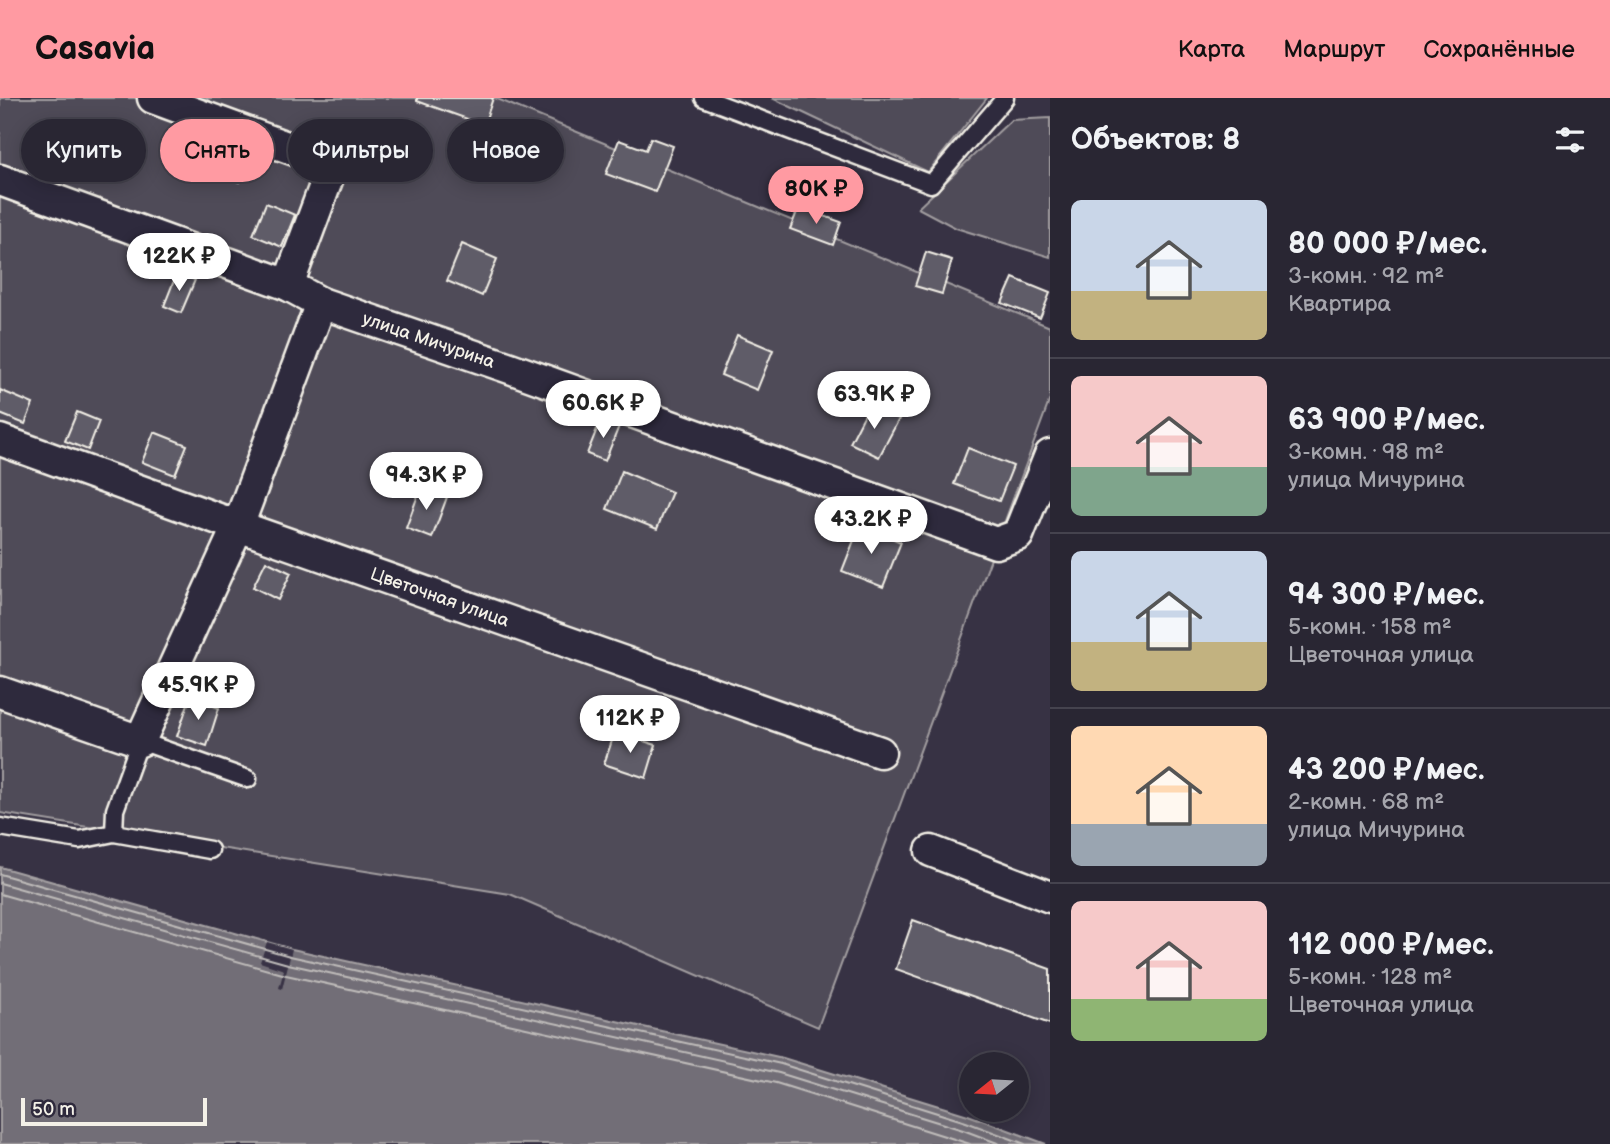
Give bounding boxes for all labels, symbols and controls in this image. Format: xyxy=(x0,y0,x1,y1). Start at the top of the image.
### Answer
text: Casavia xyxy=(35,29,155,69)
text: Карта xyxy=(1178,35,1245,64)
text: Маршрут xyxy=(1283,35,1385,64)
text: Сохранённые xyxy=(1423,35,1575,64)
chip: Купить xyxy=(21,119,146,182)
chip: Снять xyxy=(160,119,274,182)
chip: Фильтры xyxy=(288,119,433,182)
chip: Новое xyxy=(447,119,564,182)
icon: filters xyxy=(1551,121,1589,159)
text: Объектов: 8 xyxy=(1071,122,1240,158)
pin: 80K ₽ xyxy=(767,166,865,226)
text: 80K ₽ xyxy=(784,175,848,203)
text: 80 000 ₽/мес. xyxy=(1288,226,1487,262)
icon: home xyxy=(1127,228,1211,312)
pin: 122K ₽ xyxy=(122,234,236,293)
text: 122K ₽ xyxy=(143,242,215,270)
text: 3-комн. · 92 m² xyxy=(1288,262,1444,290)
text: Квартира xyxy=(1288,290,1391,318)
street label: улица Мичурина xyxy=(360,308,498,373)
pin: 63.9K ₽ xyxy=(809,372,939,431)
pin: 60.6K ₽ xyxy=(538,380,668,440)
text: 63.9K ₽ xyxy=(833,380,915,408)
text: 60.6K ₽ xyxy=(562,389,644,417)
text: 63 900 ₽/мес. xyxy=(1288,402,1485,438)
icon: home xyxy=(1127,404,1211,488)
text: 3-комн. · 98 m² xyxy=(1288,438,1444,466)
pin: 94.3K ₽ xyxy=(361,452,491,512)
text: 94.3K ₽ xyxy=(386,461,466,489)
text: улица Мичурина xyxy=(1288,466,1465,494)
pin: 43.2K ₽ xyxy=(806,496,936,556)
text: 43.2K ₽ xyxy=(830,505,912,533)
street label: Цветочная улица xyxy=(368,563,512,632)
text: 94 300 ₽/мес. xyxy=(1288,577,1485,613)
icon: home xyxy=(1127,579,1211,663)
text: 5-комн. · 158 m² xyxy=(1288,613,1452,641)
text: Цветочная улица xyxy=(1288,641,1474,669)
pin: 45.9K ₽ xyxy=(133,662,263,722)
text: 45.9K ₽ xyxy=(158,671,238,699)
pin: 112K ₽ xyxy=(573,696,687,755)
text: 112K ₽ xyxy=(596,704,664,732)
text: 43 200 ₽/мес. xyxy=(1288,752,1485,788)
icon: home xyxy=(1127,754,1211,838)
text: 2-комн. · 68 m² xyxy=(1288,788,1444,816)
text: улица Мичурина xyxy=(1288,816,1465,844)
text: 112 000 ₽/мес. xyxy=(1288,927,1494,963)
icon: home xyxy=(1127,929,1211,1013)
text: 5-комн. · 128 m² xyxy=(1288,963,1452,991)
text: Цветочная улица xyxy=(1288,991,1474,1019)
north arrow xyxy=(959,1052,1029,1122)
map controls xyxy=(959,1052,1029,1122)
scale bar xyxy=(21,1095,206,1127)
text: 50 m xyxy=(32,1098,75,1121)

